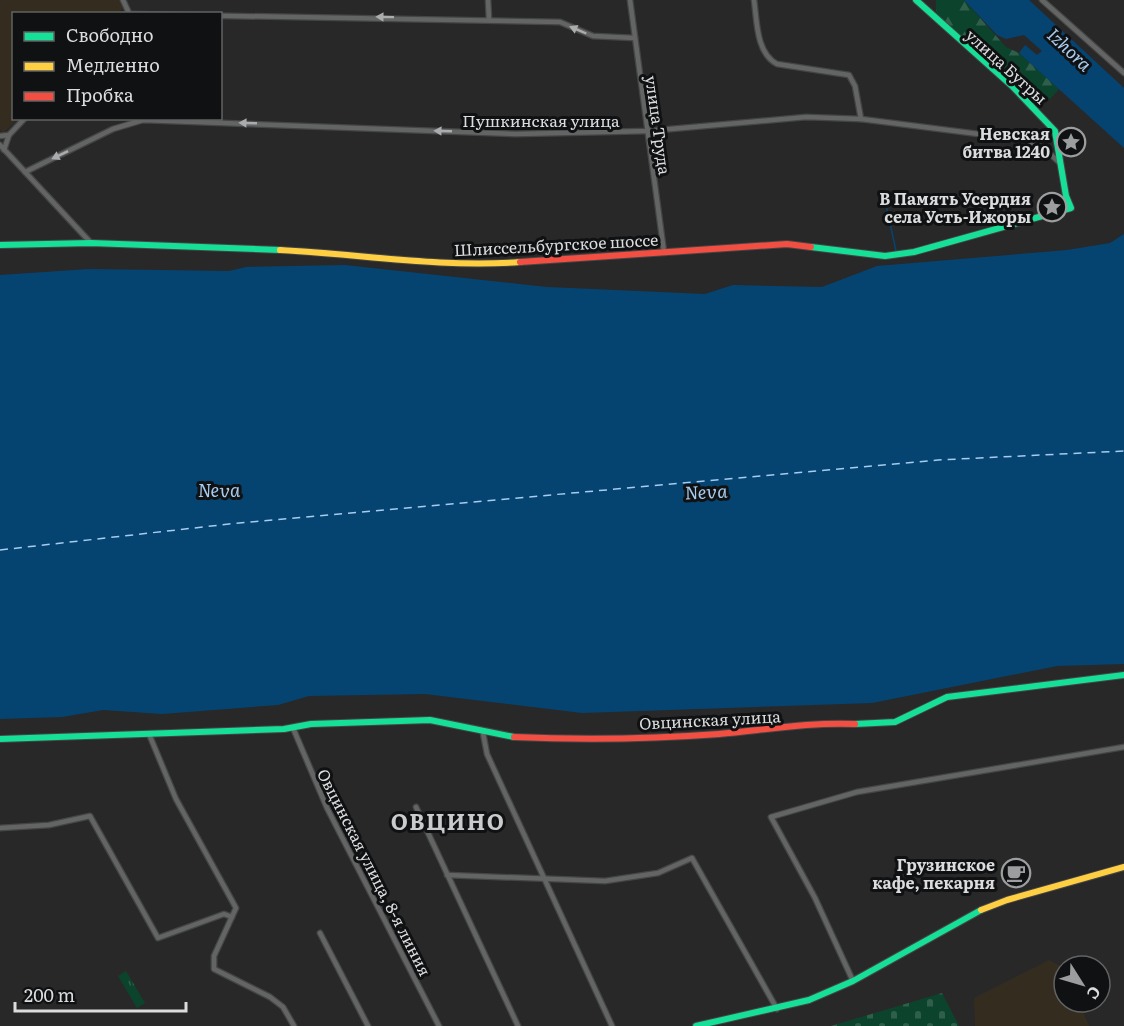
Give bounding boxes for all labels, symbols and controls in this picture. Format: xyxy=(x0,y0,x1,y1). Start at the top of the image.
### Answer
legend xyxy=(12,12,222,120)
one-way arrow xyxy=(375,12,394,22)
text: Свободно xyxy=(66,21,154,48)
water label: Izhora xyxy=(1042,21,1099,77)
street label: улица Бугры xyxy=(961,23,1053,109)
one-way arrow xyxy=(569,25,587,35)
text: Медленно xyxy=(66,51,160,78)
street label: улица Труда xyxy=(640,74,678,177)
text: Пробка xyxy=(66,81,134,108)
street label: Пушкинская улица xyxy=(462,108,620,132)
one-way arrow xyxy=(238,118,257,127)
place label: Невская битва 1240 xyxy=(962,121,1050,163)
place icon: Невская битва 1240 xyxy=(1055,126,1087,158)
one-way arrow xyxy=(433,127,452,136)
one-way arrow xyxy=(51,150,68,159)
place label: В Память Усердия села Усть-Ижоры xyxy=(879,186,1031,228)
place icon: В Память Усердия села Усть-Ижоры xyxy=(1036,191,1068,223)
street label: Шлиссельбургское шоссе xyxy=(453,227,659,261)
water label: Neva xyxy=(198,476,241,503)
water label: Neva xyxy=(684,476,729,506)
street label: Овцинская улица xyxy=(639,703,782,735)
street label: Овцинская улица, 8-я линия xyxy=(312,764,438,980)
district label: ОВЦИНО xyxy=(391,804,505,837)
place label: Грузинское кафе, пекарня xyxy=(872,852,995,894)
cafe icon: Грузинское кафе, пекарня xyxy=(1000,857,1032,889)
north arrow xyxy=(1052,954,1112,1014)
scale bar xyxy=(15,975,186,1013)
text: 200 m xyxy=(24,981,75,1008)
text: С xyxy=(1082,982,1108,1005)

